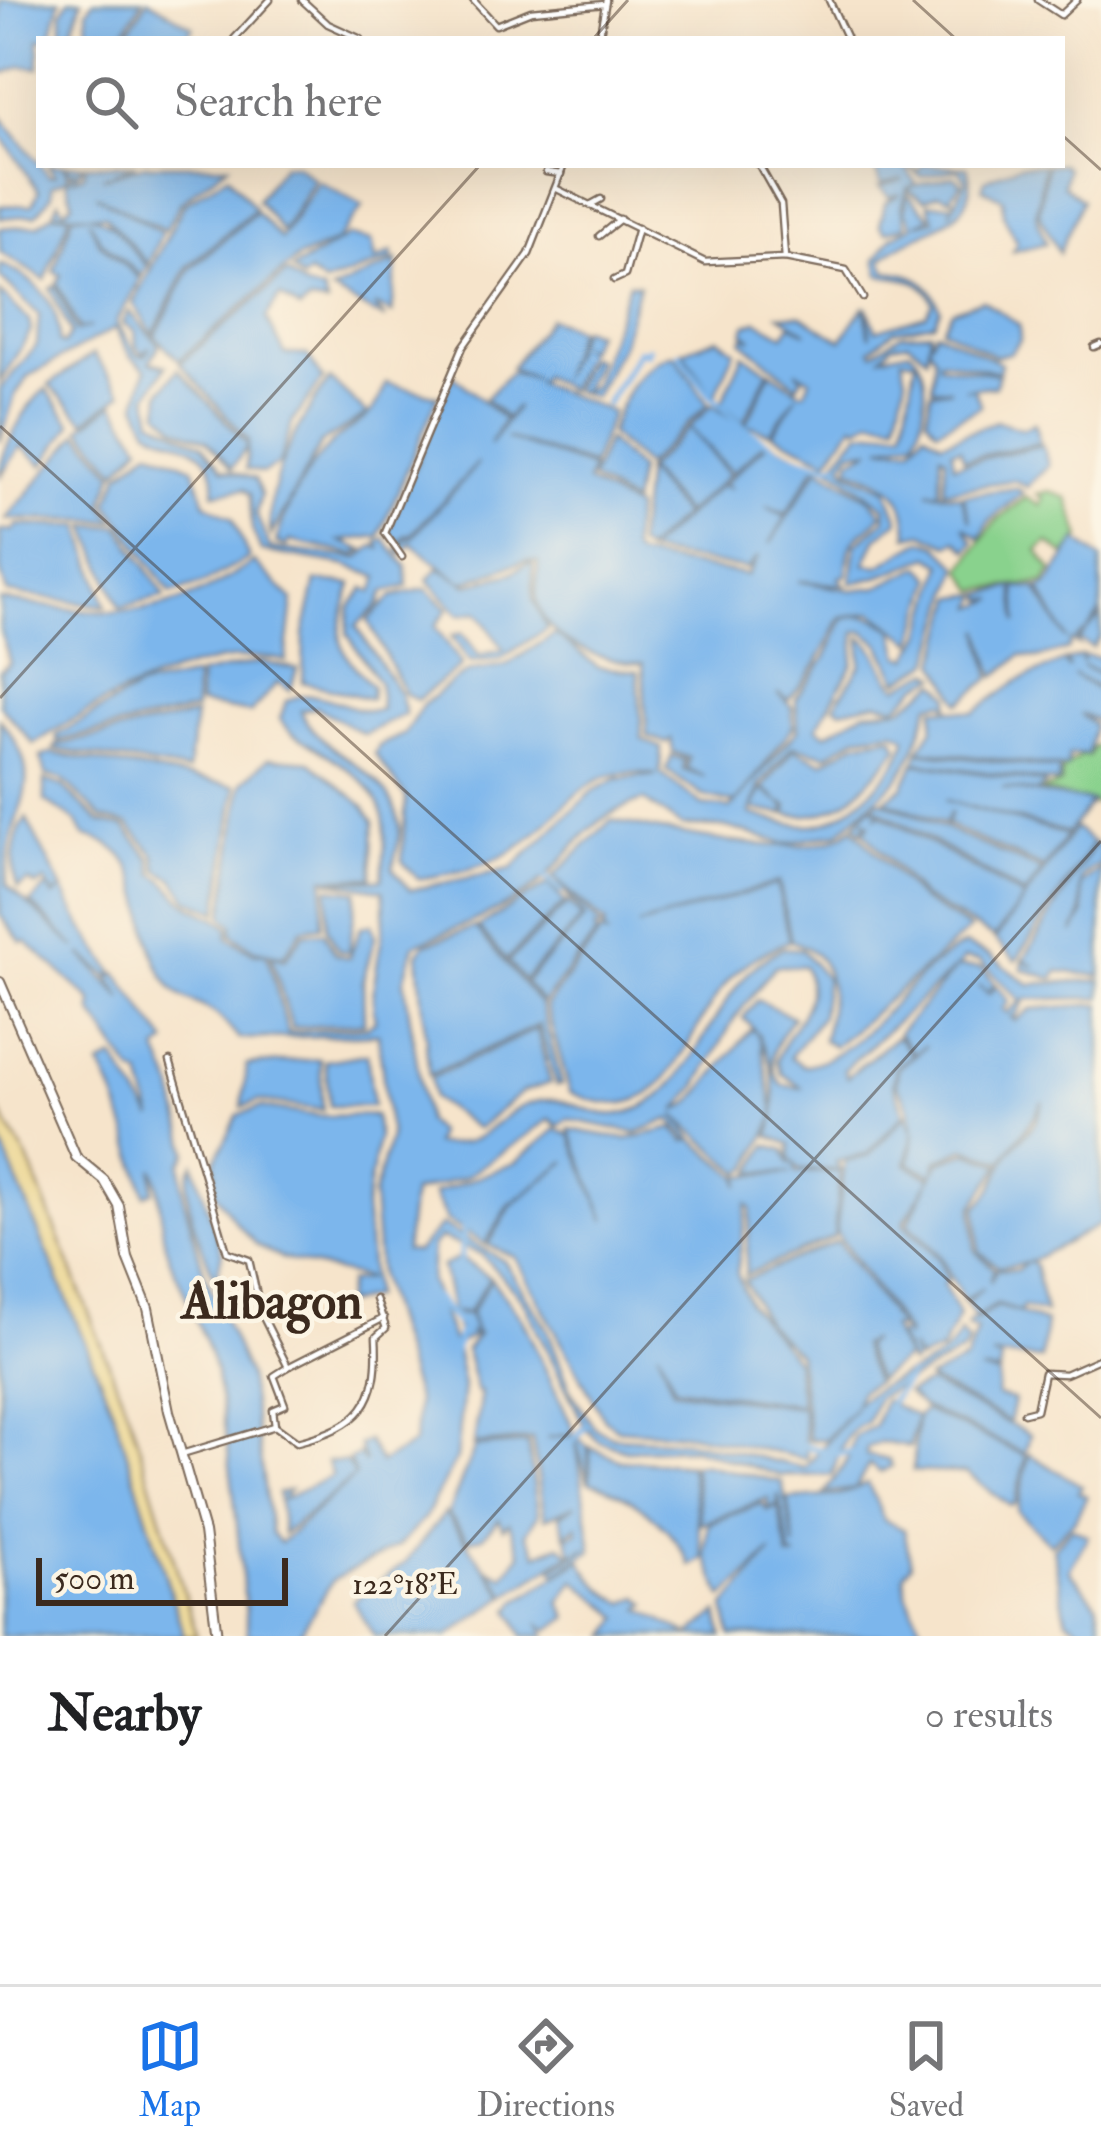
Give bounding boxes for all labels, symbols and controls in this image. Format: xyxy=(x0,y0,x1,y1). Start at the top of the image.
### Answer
search box xyxy=(36,36,1065,168)
icon: search xyxy=(78,69,144,135)
text: Search here xyxy=(174,74,382,130)
district label: Alibagon xyxy=(180,1270,363,1334)
scale bar xyxy=(36,1552,288,1605)
text: 500 m xyxy=(54,1558,135,1599)
text: 122°18'E xyxy=(352,1566,458,1603)
text: Nearby xyxy=(48,1682,201,1746)
text: 0 results xyxy=(925,1690,1053,1739)
tab: Map xyxy=(137,2013,203,2126)
tab: Directions xyxy=(477,2013,615,2126)
tab: Saved xyxy=(889,2013,964,2126)

